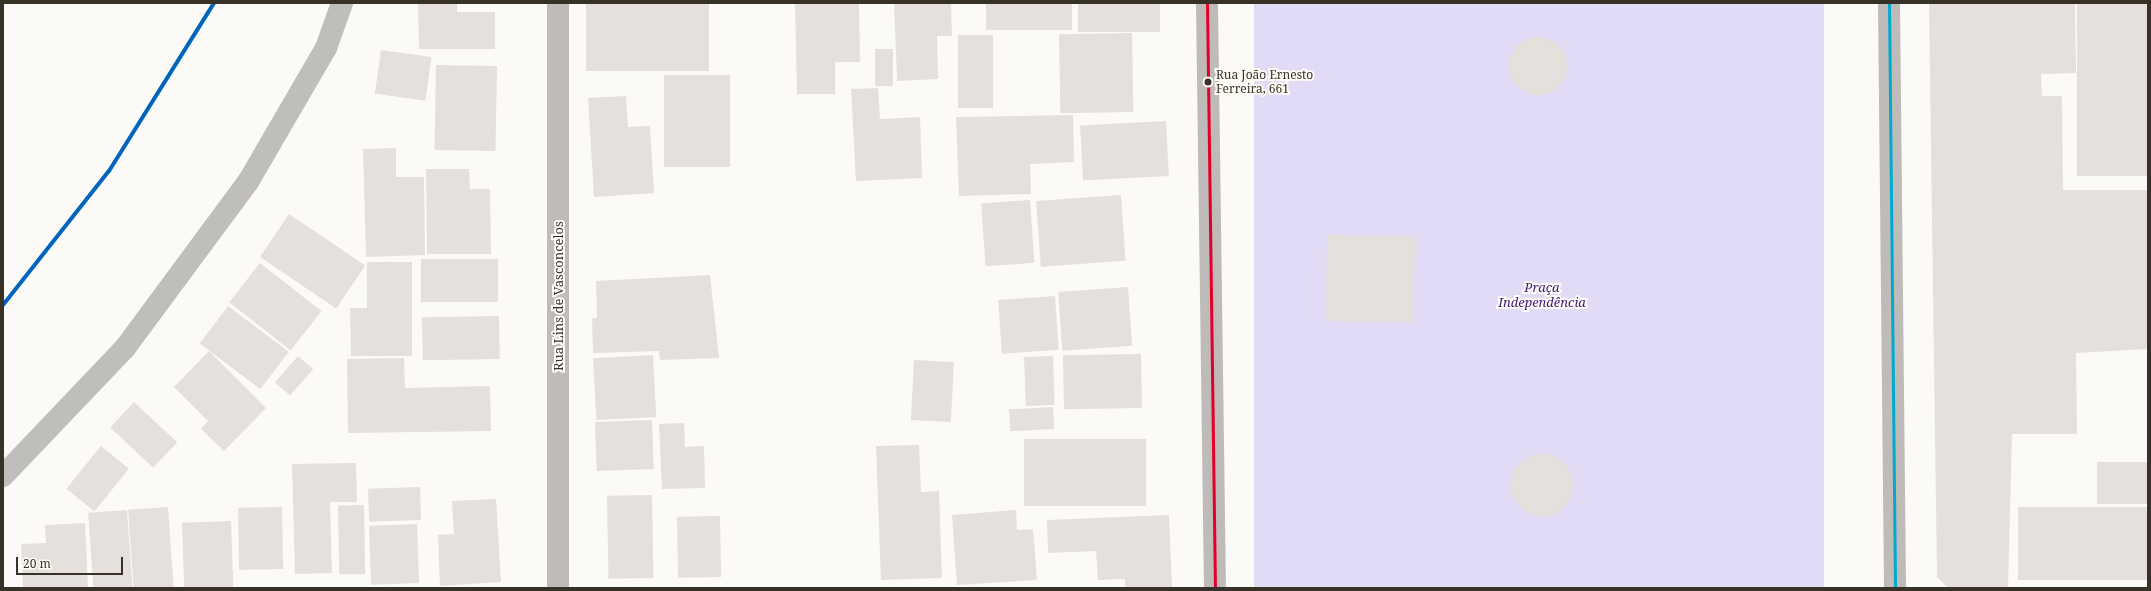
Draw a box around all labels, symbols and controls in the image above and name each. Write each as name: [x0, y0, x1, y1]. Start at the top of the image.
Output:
place label: Rua João Ernesto Ferreira, 661: [1216, 68, 1313, 96]
marker: Rua João Ernesto Ferreira, 661: [1203, 77, 1213, 87]
street label: Rua Lins de Vasconcelos: [550, 221, 566, 371]
park label: Praça Independência: [1498, 280, 1586, 311]
scale bar: [18, 549, 125, 575]
text: 20 m: [23, 555, 51, 572]

